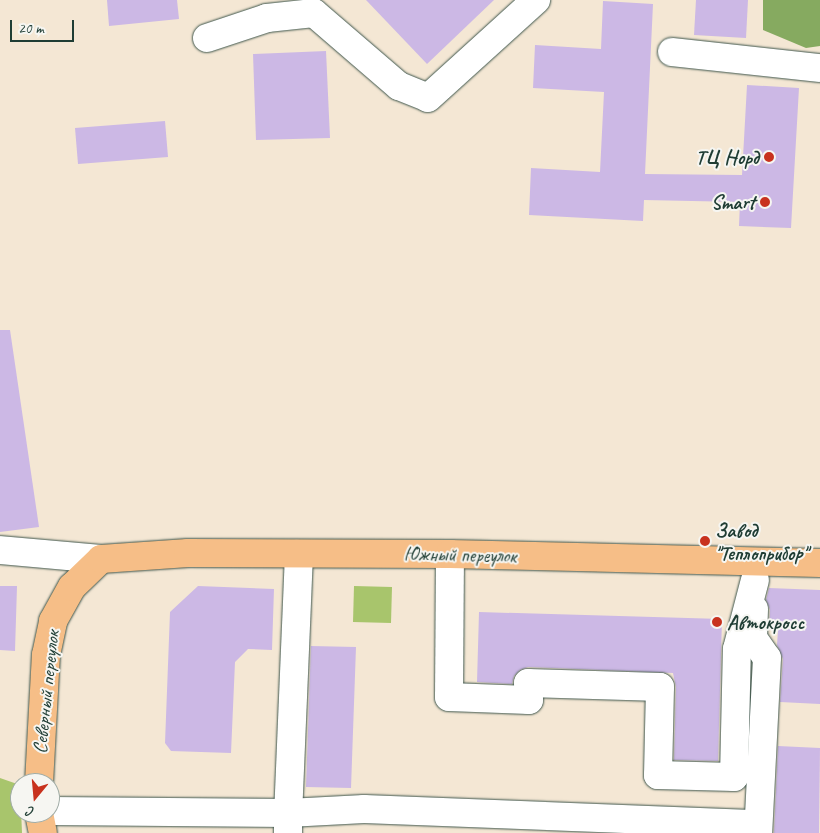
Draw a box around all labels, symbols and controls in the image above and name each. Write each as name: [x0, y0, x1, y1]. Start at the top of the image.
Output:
scale bar: [12, 10, 76, 42]
text: 20 m: [18, 19, 44, 38]
place label: ТЦ Норд: [697, 145, 759, 169]
marker: ТЦ Норд: [763, 151, 775, 163]
place label: Smart: [711, 190, 755, 214]
marker: Smart: [759, 196, 771, 208]
place label: Завод "Теплоприбор": [715, 518, 807, 565]
marker: Завод "Теплоприбор": [699, 535, 711, 547]
street label: Южный переулок: [404, 542, 516, 568]
place label: Автокросс: [727, 610, 804, 634]
marker: Автокросс: [711, 616, 723, 628]
street label: Северный переулок: [28, 629, 64, 755]
north arrow: [10, 773, 60, 823]
text: С: [25, 803, 37, 821]

